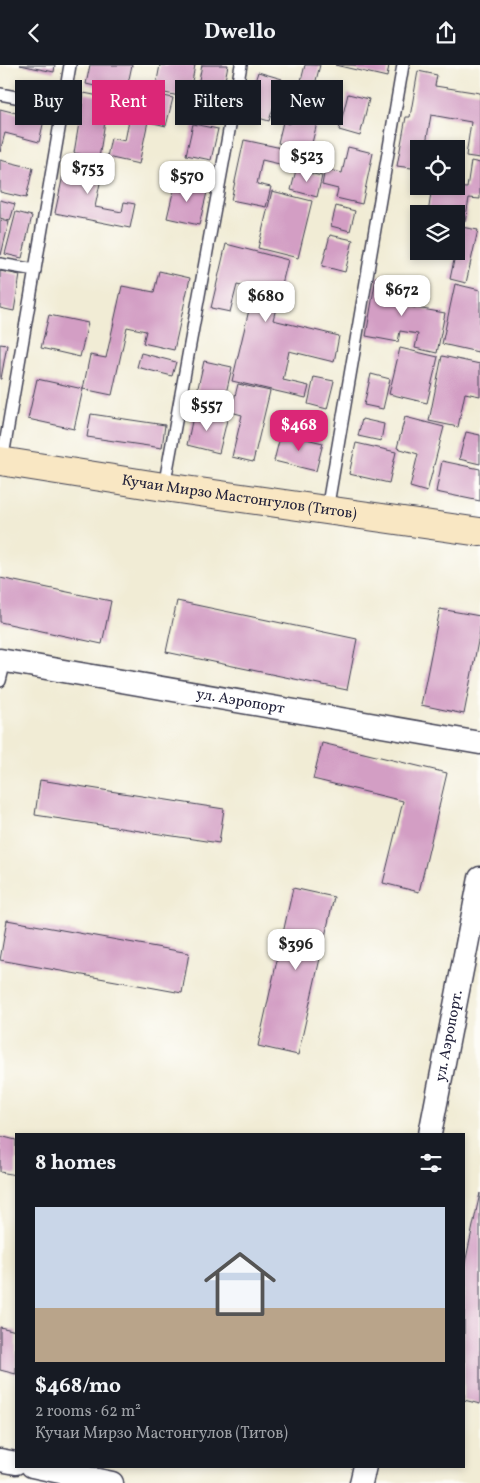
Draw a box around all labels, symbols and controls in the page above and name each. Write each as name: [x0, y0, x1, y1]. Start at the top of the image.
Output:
text: Dwello: [204, 17, 276, 48]
icon: back: [20, 19, 48, 47]
icon: share: [432, 19, 460, 47]
chip: Buy: [15, 80, 82, 125]
chip: Rent: [92, 80, 165, 125]
chip: Filters: [175, 80, 261, 125]
chip: New: [271, 80, 343, 125]
map controls: [410, 140, 465, 260]
button: locate: [410, 140, 465, 195]
pin: $523: [277, 141, 337, 183]
text: $523: [291, 146, 323, 168]
pin: $753: [58, 153, 118, 195]
text: $753: [72, 158, 104, 180]
pin: $570: [157, 161, 217, 203]
text: $570: [170, 166, 204, 188]
button: layers: [410, 205, 465, 260]
pin: $672: [372, 275, 432, 317]
text: $672: [385, 280, 419, 302]
pin: $680: [236, 281, 296, 323]
text: $680: [248, 286, 284, 308]
pin: $557: [177, 389, 237, 432]
text: $557: [191, 395, 223, 417]
pin: $468: [269, 409, 329, 452]
text: $468: [281, 415, 317, 437]
street label: Кучаи Мирзо Мастонгулов (Титов): [120, 470, 358, 525]
street label: ул. Аэропорт: [195, 684, 287, 720]
pin: $396: [266, 929, 326, 971]
text: $396: [279, 934, 313, 956]
street label: ул. Аэропорт.: [430, 988, 468, 1083]
text: 8 homes: [35, 1149, 116, 1178]
icon: filters: [417, 1149, 445, 1177]
icon: home: [195, 1239, 285, 1329]
text: $468/mo: [35, 1372, 121, 1401]
text: 2 rooms · 62 m²: [35, 1401, 141, 1423]
text: Кучаи Мирзо Мастонгулов (Титов): [35, 1423, 288, 1445]

